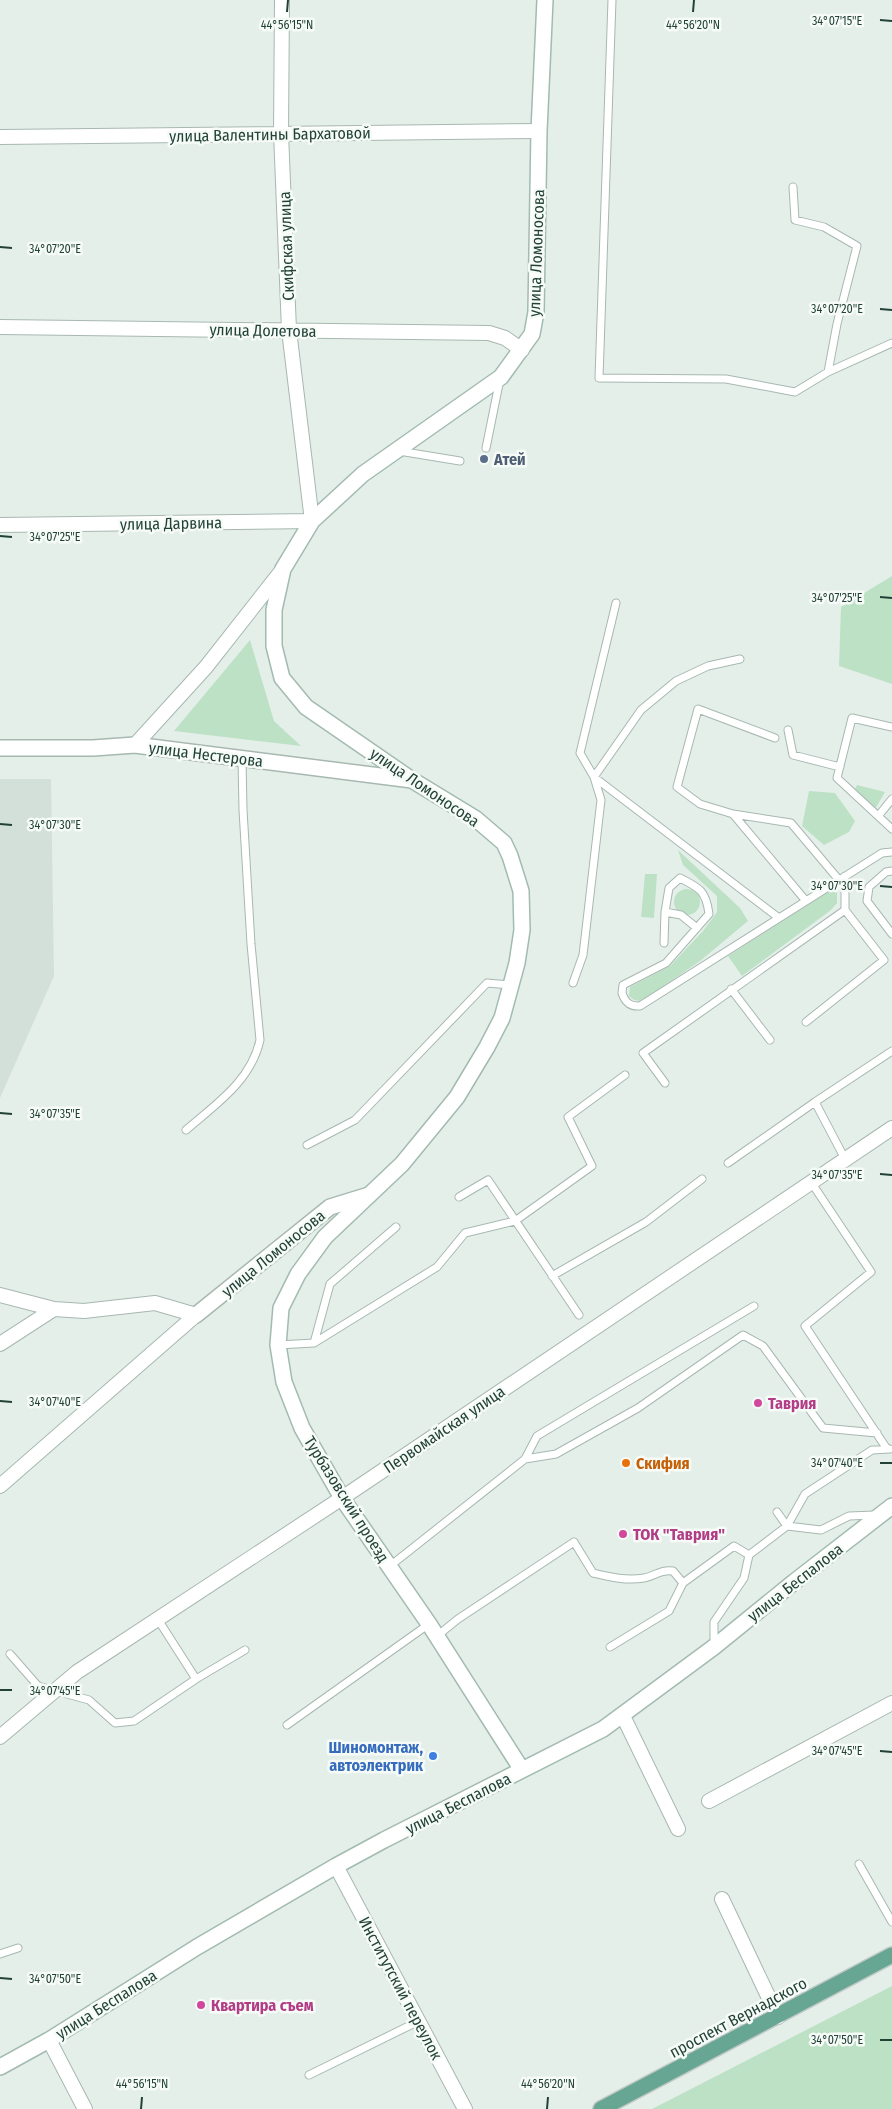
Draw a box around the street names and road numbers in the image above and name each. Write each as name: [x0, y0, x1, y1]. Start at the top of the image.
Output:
street label: улица Валентины Бархатовой: [169, 123, 371, 146]
street label: улица Ломоносова: [525, 189, 548, 317]
street label: Скифская улица: [275, 191, 298, 301]
street label: улица Долетова: [209, 320, 317, 341]
street label: улица Дарвина: [120, 513, 222, 534]
street label: улица Нестерова: [148, 738, 264, 771]
street label: улица Ломоносова: [367, 744, 483, 831]
street label: улица Ломоносова: [218, 1206, 329, 1301]
street label: Первомайская улица: [380, 1382, 509, 1477]
street label: Турбазовский проезд: [300, 1433, 393, 1566]
street label: улица Беспалова: [744, 1539, 847, 1625]
street label: улица Беспалова: [402, 1769, 514, 1838]
street label: Институтский переулок: [355, 1914, 447, 2063]
street label: улица Беспалова: [52, 1966, 160, 2043]
street label: проспект Вернадского: [666, 1973, 810, 2062]

